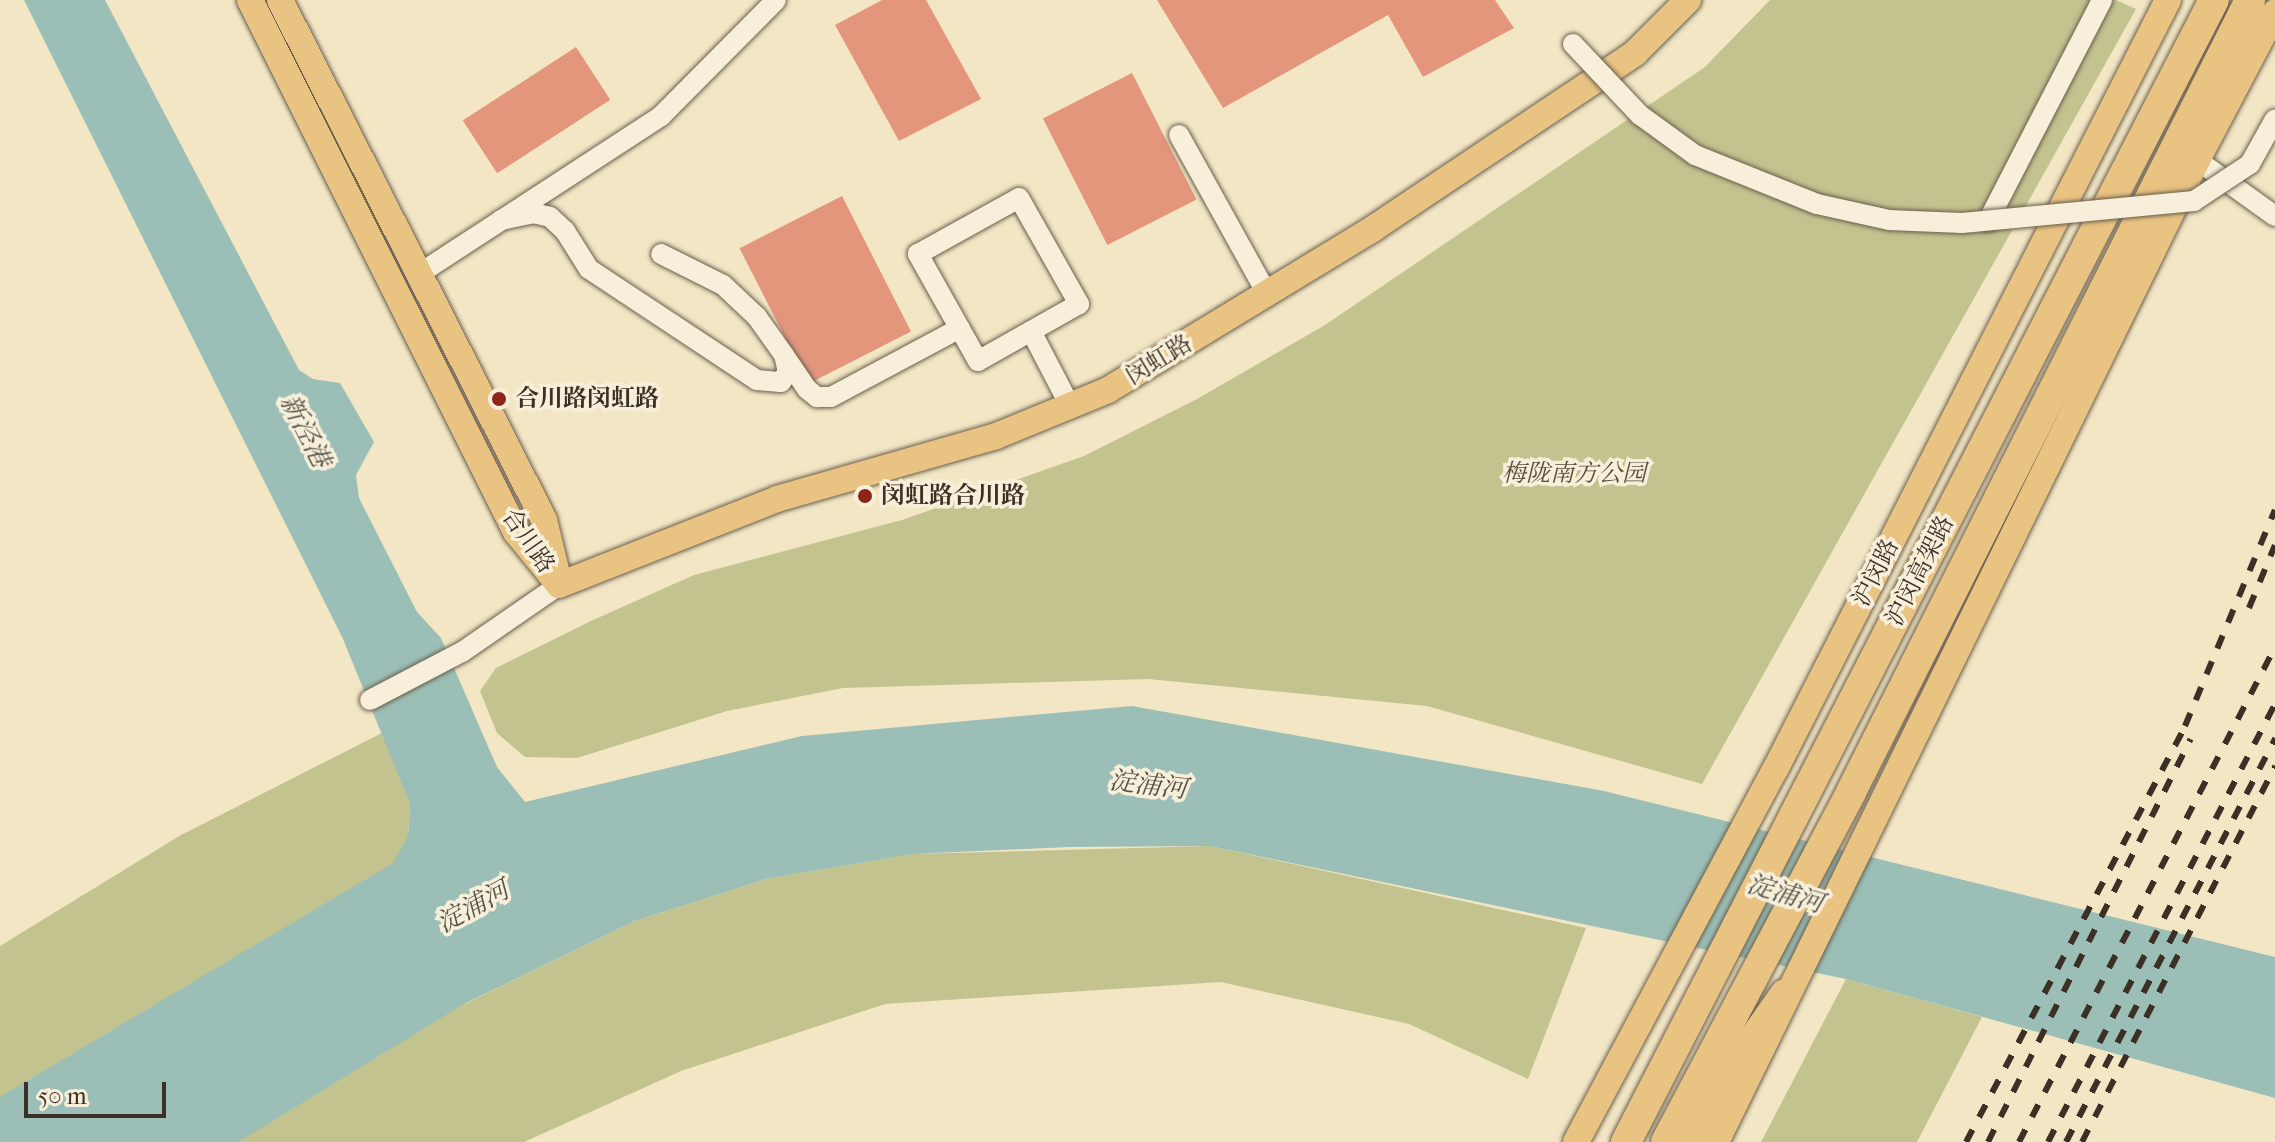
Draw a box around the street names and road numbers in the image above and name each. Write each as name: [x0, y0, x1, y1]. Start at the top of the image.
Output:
street label: 闵虹路: [1121, 329, 1197, 391]
street label: 合川路: [496, 503, 560, 579]
street label: 沪闵高架路: [1880, 511, 1960, 631]
street label: 沪闵路: [1847, 534, 1905, 612]

